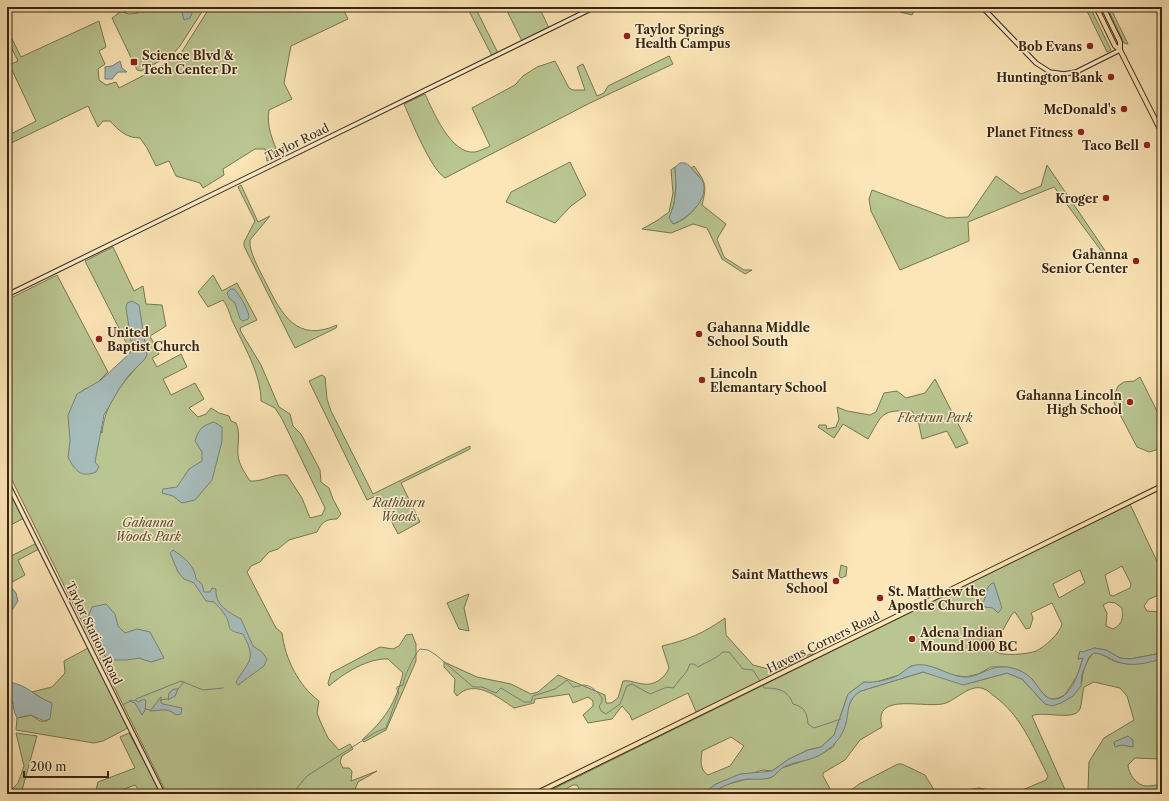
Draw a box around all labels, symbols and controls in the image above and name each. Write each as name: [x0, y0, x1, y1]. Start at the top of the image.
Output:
place label: Taylor Springs Health Campus: [635, 22, 731, 51]
marker: Taylor Springs Health Campus: [622, 31, 632, 41]
place label: Bob Evans: [1018, 39, 1082, 54]
marker: Bob Evans: [1085, 41, 1095, 51]
place label: Science Blvd & Tech Center Dr: [142, 48, 237, 77]
marker: Science Blvd & Tech Center Dr: [129, 57, 139, 67]
place label: Huntington Bank: [996, 70, 1104, 85]
marker: Huntington Bank: [1106, 72, 1116, 82]
place label: McDonald's: [1043, 102, 1116, 117]
marker: McDonald's: [1119, 104, 1129, 114]
street label: Taylor Road: [263, 120, 332, 164]
place label: Planet Fitness: [987, 125, 1073, 140]
marker: Planet Fitness: [1076, 127, 1086, 137]
place label: Taco Bell: [1082, 138, 1139, 153]
marker: Taco Bell: [1142, 140, 1152, 150]
place label: Kroger: [1055, 191, 1098, 206]
marker: Kroger: [1101, 193, 1111, 203]
place label: Gahanna Senior Center: [1041, 247, 1129, 276]
marker: Gahanna Senior Center: [1131, 256, 1141, 266]
place label: Gahanna Middle School South: [707, 320, 810, 349]
place label: United Baptist Church: [107, 325, 200, 354]
marker: Gahanna Middle School South: [694, 329, 704, 339]
marker: United Baptist Church: [94, 334, 104, 344]
place label: Lincoln Elemantary School: [710, 366, 827, 395]
marker: Lincoln Elemantary School: [697, 375, 707, 385]
place label: Gahanna Lincoln High School: [1016, 388, 1123, 417]
marker: Gahanna Lincoln High School: [1125, 397, 1135, 407]
park label: Fleetrun Park: [897, 410, 973, 425]
park label: Rathburn Woods: [372, 495, 425, 524]
park label: Gahanna Woods Park: [115, 515, 182, 544]
place label: Saint Matthews School: [732, 567, 828, 596]
marker: Saint Matthews School: [831, 576, 841, 586]
street label: Taylor Station Road: [63, 579, 126, 688]
place label: St. Matthew the Apostle Church: [887, 584, 986, 613]
marker: St. Matthew the Apostle Church: [875, 593, 885, 603]
street label: Havens Corners Road: [764, 608, 883, 676]
place label: Adena Indian Mound 1000 BC: [919, 625, 1017, 654]
marker: Adena Indian Mound 1000 BC: [907, 634, 917, 644]
scale bar: [24, 753, 108, 779]
text: 200 m: [30, 759, 67, 774]

